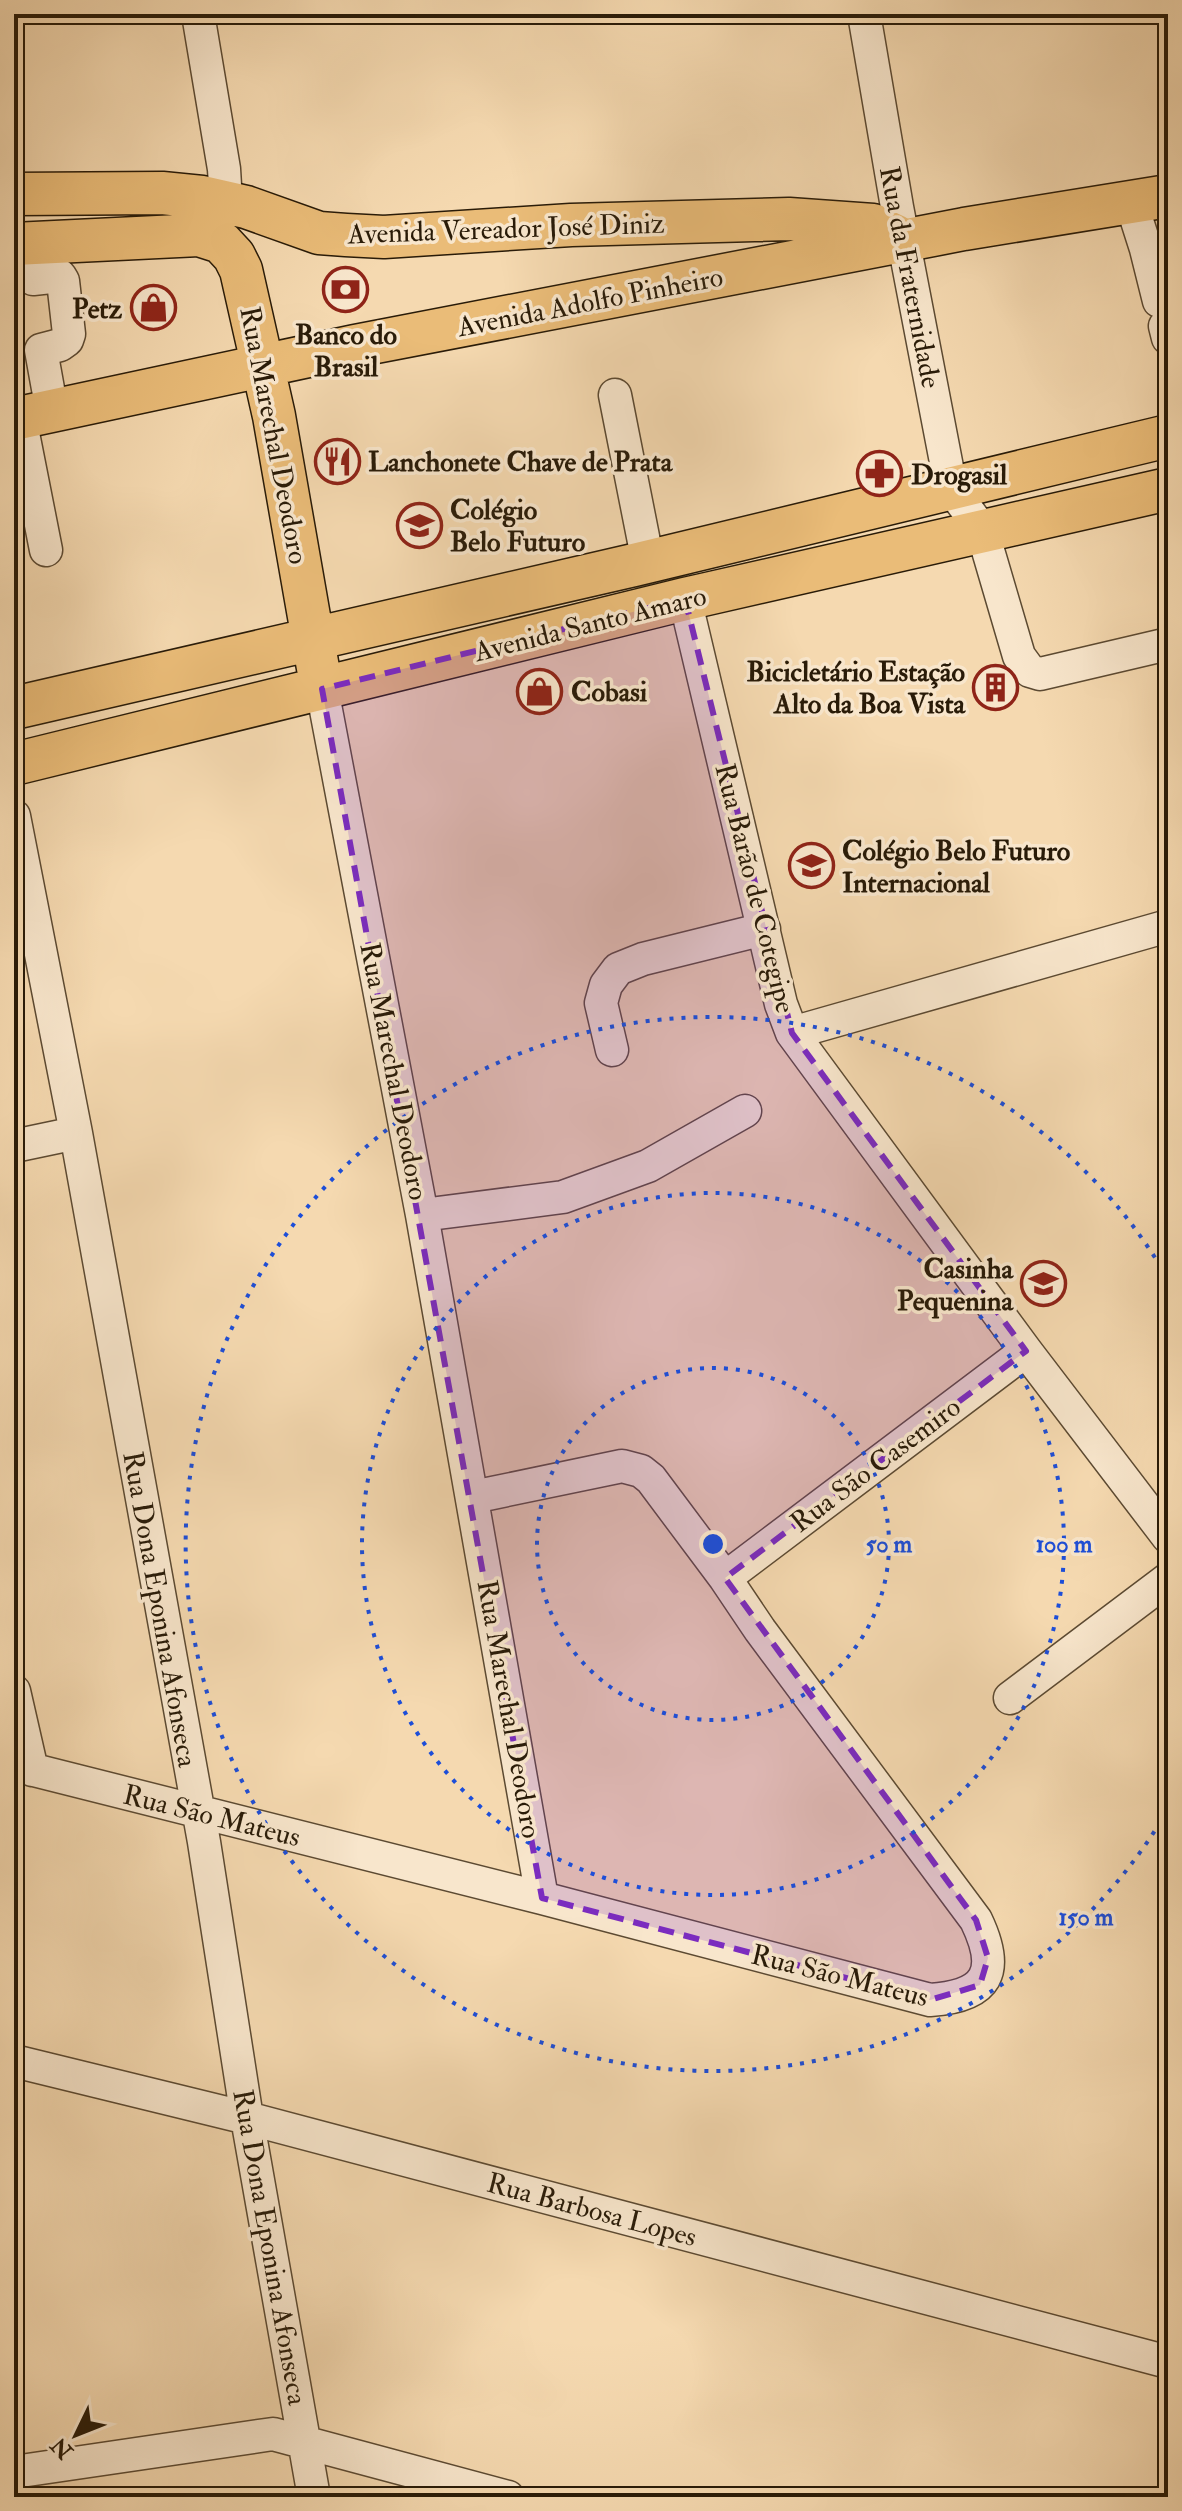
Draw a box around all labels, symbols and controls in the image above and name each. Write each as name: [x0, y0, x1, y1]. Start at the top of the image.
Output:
street label: Rua da Fraternidade: [871, 163, 948, 392]
street label: Avenida Vereador José Diniz: [346, 206, 666, 253]
street label: Avenida Adolfo Pinheiro: [454, 260, 726, 346]
bank icon: Banco do Brasil: [322, 266, 370, 314]
shop icon: Petz: [129, 284, 177, 332]
place label: Petz: [72, 292, 122, 327]
street label: Rua Marechal Deodoro: [231, 303, 316, 567]
place label: Banco do Brasil: [295, 318, 398, 385]
restaurant icon: Lanchonete Chave de Prata: [313, 437, 361, 485]
place label: Lanchonete Chave de Prata: [368, 445, 674, 480]
pharmacy icon: Drogasil: [856, 450, 904, 498]
place label: Drogasil: [911, 458, 1008, 493]
place label: Colégio Belo Futuro: [450, 493, 586, 560]
school or university icon: Colégio Belo Futuro: [395, 501, 443, 549]
street label: Avenida Santo Amaro: [470, 579, 710, 670]
place label: Bicicletário Estação Alto da Boa Vista: [746, 655, 966, 722]
building icon: Bicicletário Estação Alto da Boa Vista: [972, 663, 1020, 711]
shop icon: Cobasi: [516, 667, 564, 715]
place label: Cobasi: [571, 675, 648, 710]
street label: Rua Barão de Cotegipe: [707, 760, 803, 1017]
place label: Colégio Belo Futuro Internacional: [842, 834, 1071, 901]
school or university icon: Colégio Belo Futuro Internacional: [787, 842, 835, 890]
street label: Rua Marechal Deodoro: [351, 939, 436, 1203]
place label: Casinha Pequenina: [897, 1252, 1014, 1319]
school or university icon: Casinha Pequenina: [1020, 1260, 1068, 1308]
street label: Rua São Casemiro: [784, 1390, 968, 1541]
street label: Rua Dona Eponina Afonseca: [115, 1449, 205, 1770]
text: 50 m: [866, 1529, 913, 1560]
text: 100 m: [1036, 1529, 1093, 1560]
centre of rings: [699, 1530, 727, 1558]
street label: Rua Marechal Deodoro: [469, 1577, 548, 1841]
street label: Rua São Mateus: [119, 1778, 304, 1855]
text: 150 m: [1059, 1902, 1114, 1933]
street label: Rua São Mateus: [747, 1938, 932, 2015]
street label: Rua Dona Eponina Afonseca: [225, 2087, 315, 2408]
street label: Rua Barbosa Lopes: [483, 2166, 700, 2255]
north arrow: [36, 2395, 116, 2475]
text: N: [45, 2431, 80, 2465]

